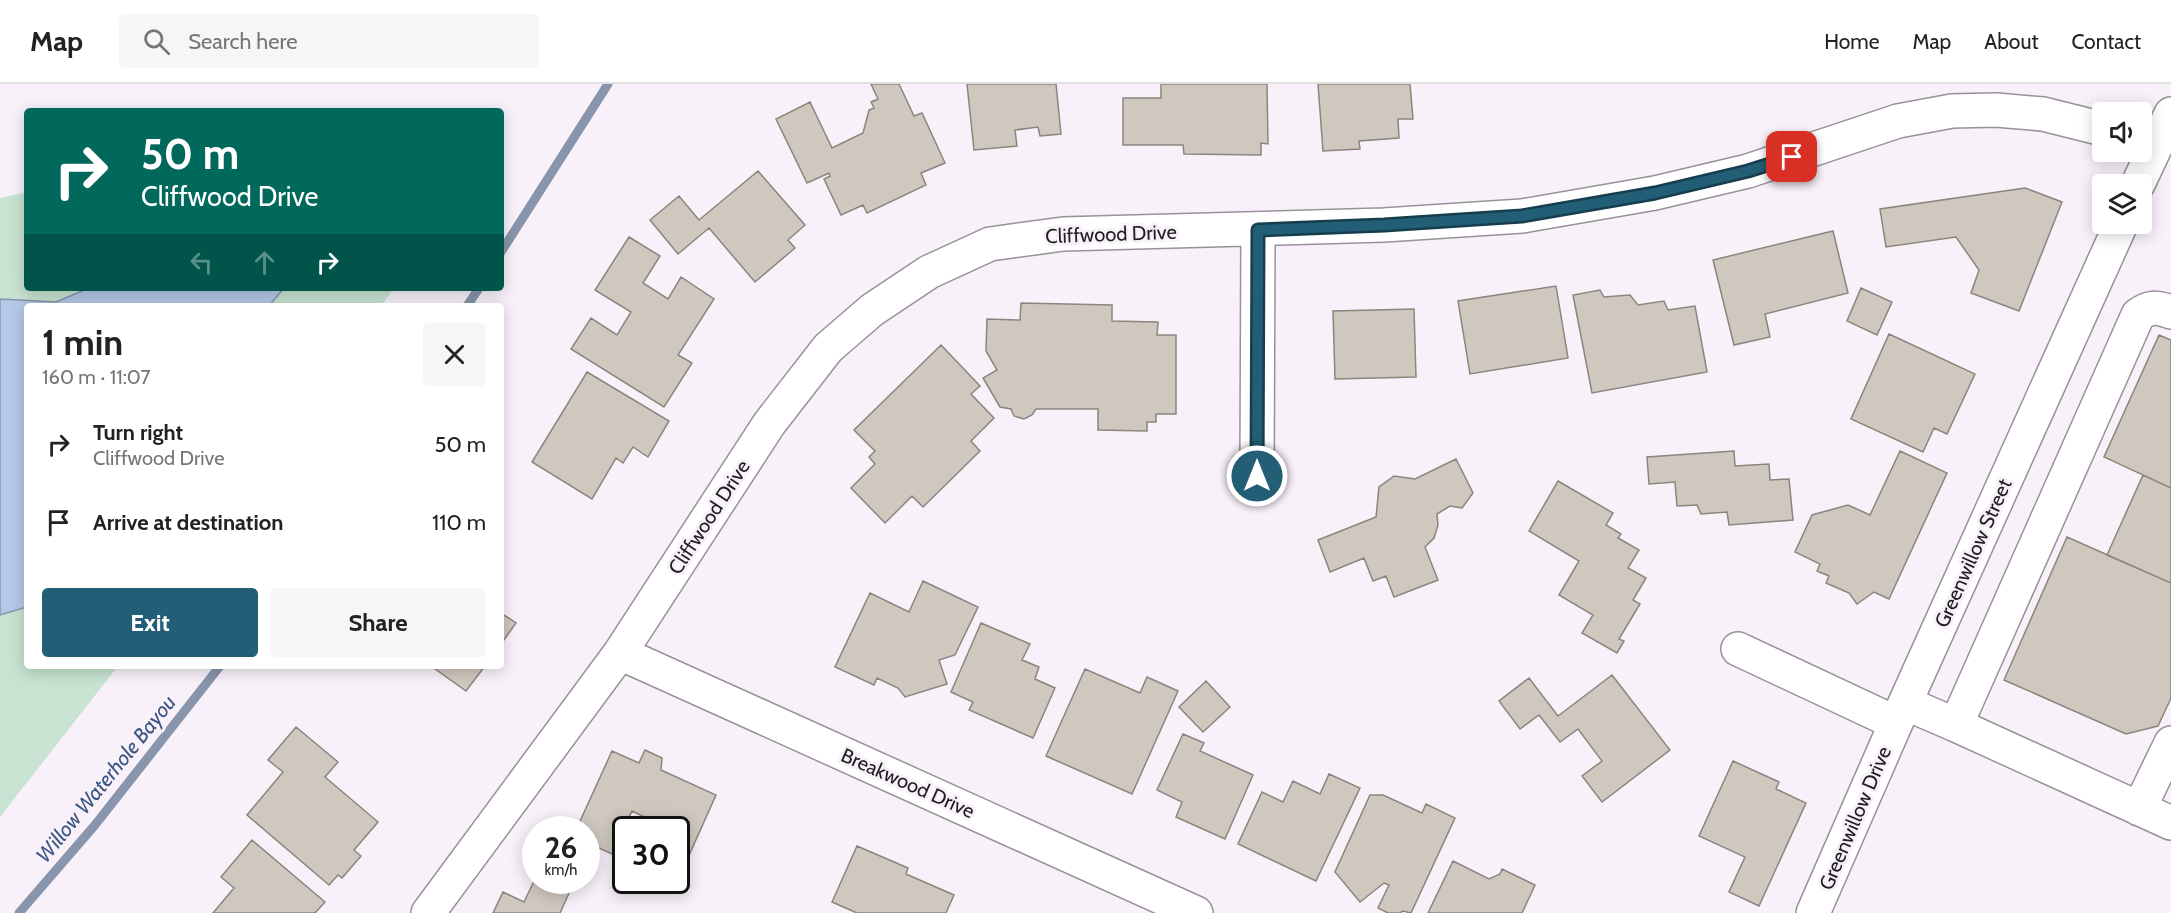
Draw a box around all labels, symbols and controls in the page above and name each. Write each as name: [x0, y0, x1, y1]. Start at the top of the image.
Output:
search box: [119, 14, 539, 68]
text: Map: [30, 24, 83, 58]
icon: search: [140, 25, 173, 58]
text: Search here: [188, 28, 297, 55]
text: Home: [1824, 29, 1880, 54]
text: Map: [1913, 29, 1951, 54]
text: About: [1984, 29, 2038, 54]
text: Contact: [2071, 29, 2141, 54]
map controls: [2092, 102, 2152, 234]
button: sound: [2092, 102, 2152, 162]
text: 50 m: [141, 128, 239, 180]
pin: [1766, 131, 1817, 182]
icon: right: [42, 132, 120, 210]
icon: arrive: [1775, 140, 1808, 173]
button: layers: [2092, 174, 2152, 234]
text: Cliffwood Drive: [141, 180, 318, 213]
street label: Cliffwood Drive: [1045, 220, 1177, 248]
icon: left: [185, 246, 218, 279]
icon: ahead: [248, 246, 281, 279]
icon: right: [311, 246, 344, 279]
text: 1 min: [42, 320, 123, 364]
button: close: [423, 323, 486, 386]
text: 160 m · 11:07: [42, 365, 151, 389]
text: Turn right: [93, 419, 183, 446]
icon: right: [42, 428, 75, 461]
text: 50 m: [434, 431, 486, 458]
position arrow: [1225, 444, 1289, 508]
text: Cliffwood Drive: [93, 446, 224, 470]
street label: Cliffwood Drive: [663, 455, 755, 579]
street label: Greenwillow Street: [1929, 475, 2017, 631]
icon: arrive: [42, 506, 75, 539]
text: Arrive at destination: [93, 509, 283, 536]
text: 110 m: [432, 509, 486, 536]
button: Exit: [42, 588, 258, 657]
button: Share: [270, 588, 486, 657]
water label: Willow Waterhole Bayou: [31, 690, 181, 867]
street label: Breakwood Drive: [838, 743, 978, 823]
street label: Greenwillow Drive: [1814, 743, 1896, 893]
speed limit sign: 30: [612, 816, 690, 894]
text: 26: [545, 829, 577, 866]
text: km/h: [545, 861, 577, 879]

